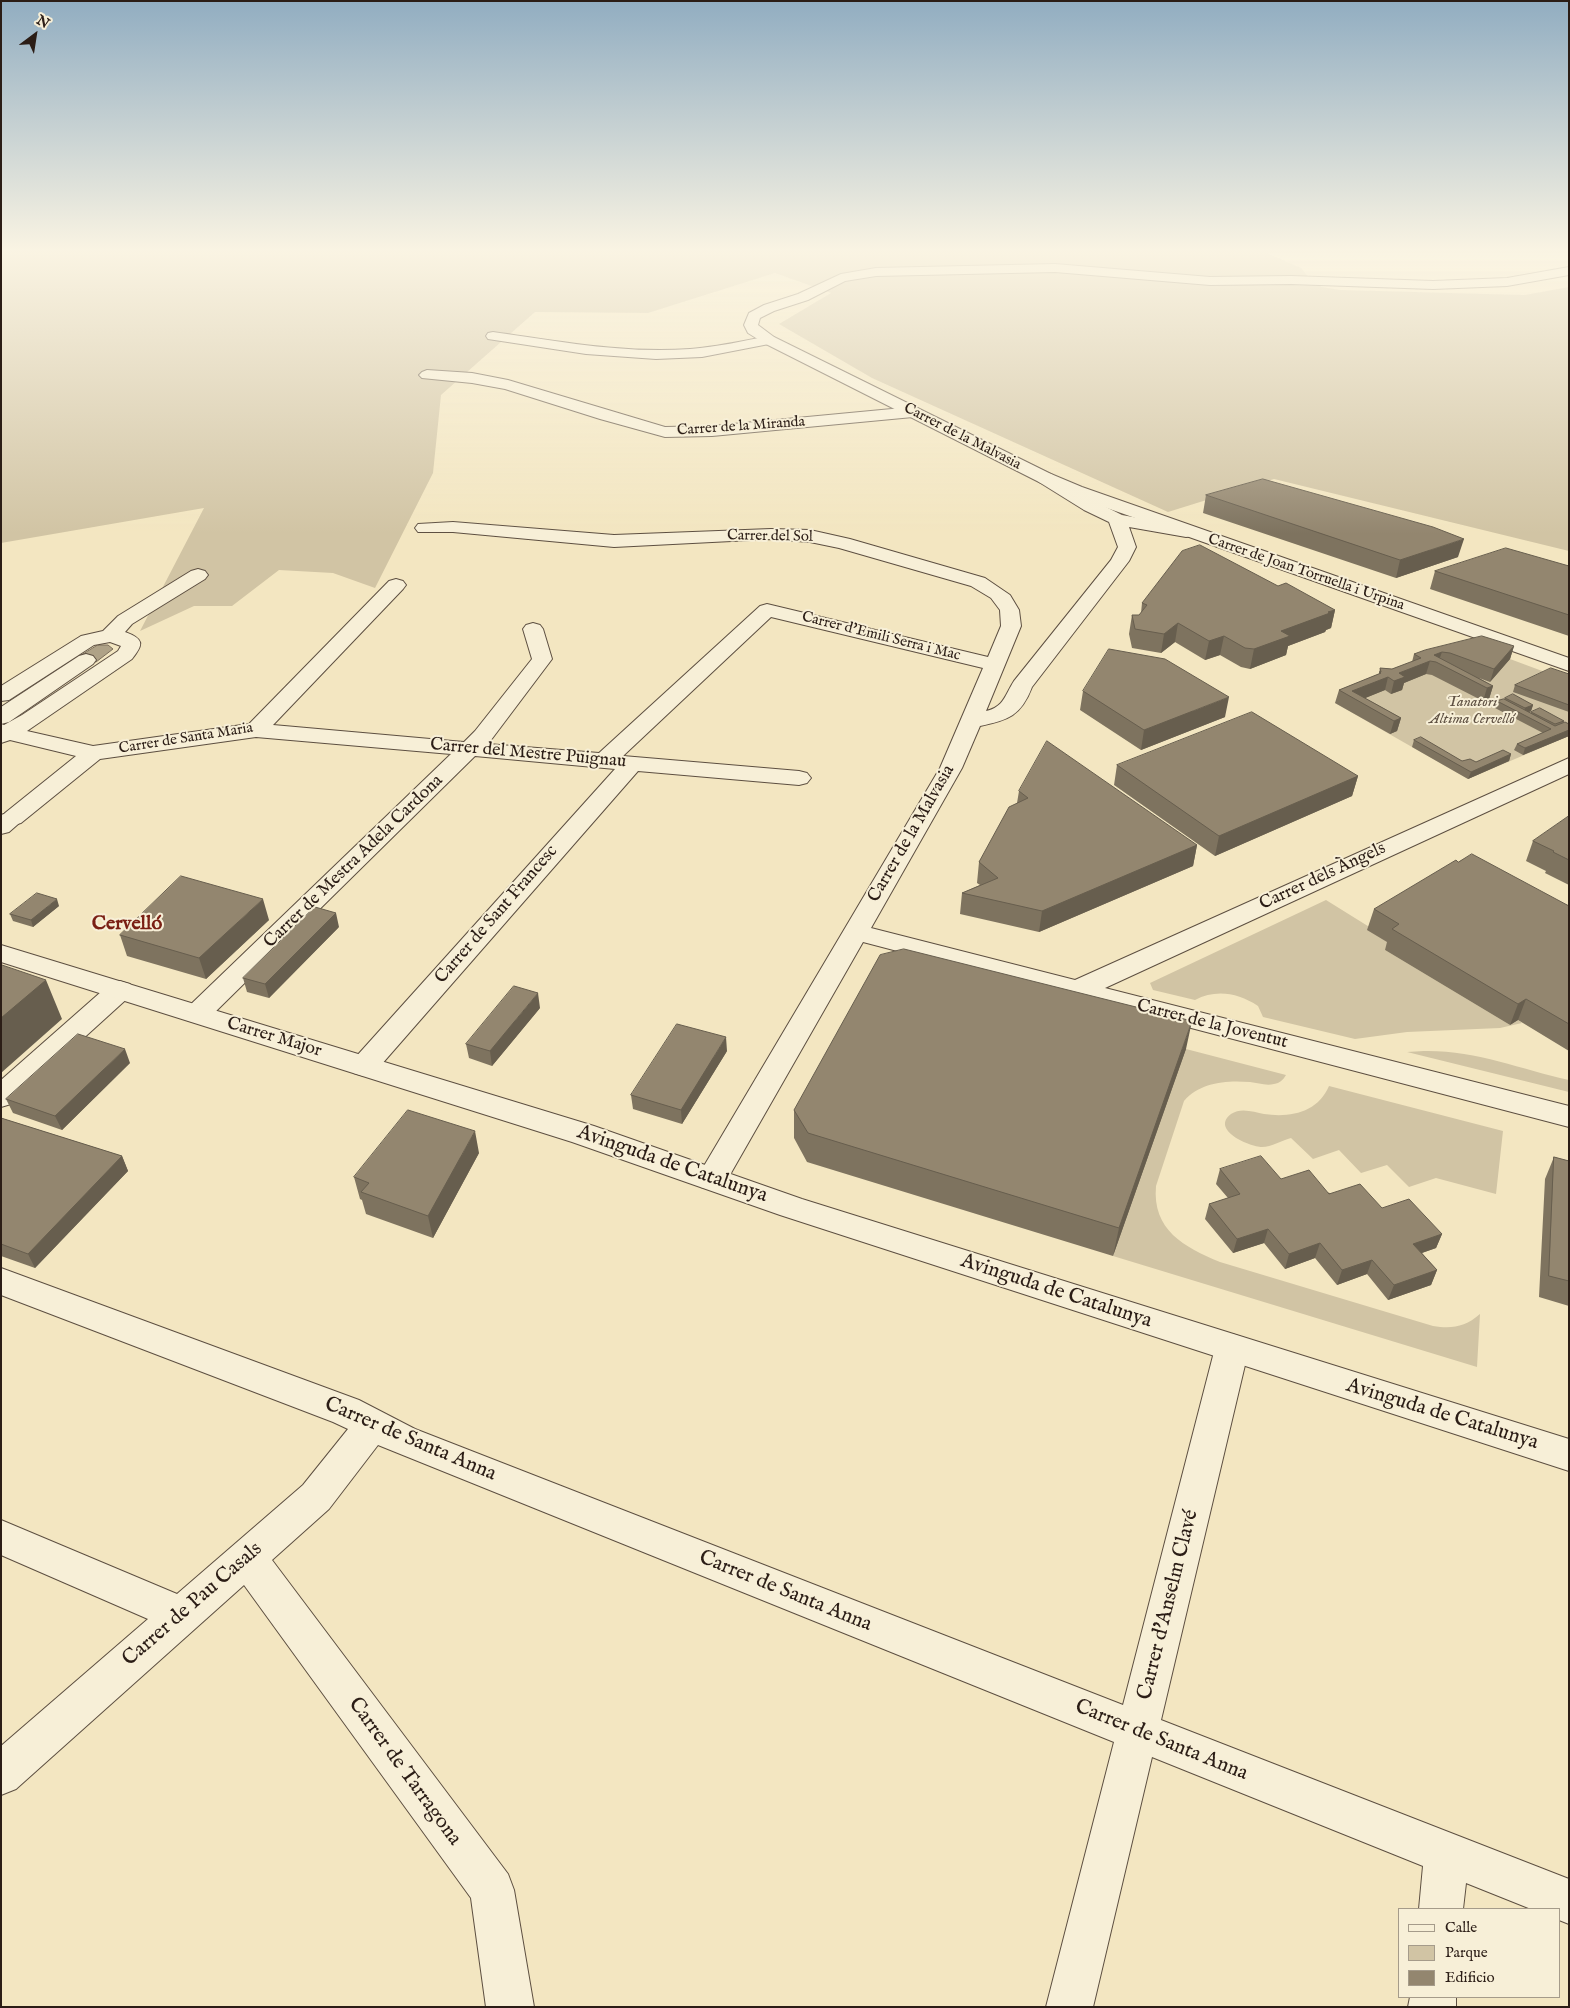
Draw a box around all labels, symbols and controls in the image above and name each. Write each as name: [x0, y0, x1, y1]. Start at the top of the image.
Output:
north arrow: [10, 10, 60, 60]
text: N: [33, 11, 53, 33]
street label: Carrer de la Malvasia: [900, 400, 1024, 474]
street label: Carrer de la Miranda: [676, 414, 806, 440]
street label: Carrer del Sol: [727, 527, 813, 547]
street label: Carrer de Joan Torruella i Urpina: [1205, 531, 1407, 615]
street label: Carrer d'Emili Serra i Mac: [800, 609, 962, 665]
park label: Tanatori Altima Cervelló: [1429, 694, 1515, 729]
street label: Carrer de Santa Maria: [118, 719, 254, 759]
street label: Carrer del Mestre Puignau: [429, 735, 627, 773]
street label: Carrer de la Malvasia: [864, 761, 960, 907]
street label: Carrer de Mestra Adela Cardona: [260, 771, 448, 953]
street label: Carrer dels Àngels: [1256, 838, 1390, 916]
street label: Carrer de Sant Francesc: [431, 841, 563, 989]
district label: Cervelló: [92, 913, 162, 937]
street label: Carrer de la Joventut: [1134, 996, 1290, 1054]
street label: Carrer Major: [224, 1013, 324, 1063]
street label: Avinguda de Catalunya: [574, 1121, 770, 1209]
street label: Avinguda de Catalunya: [957, 1249, 1155, 1335]
street label: Avinguda de Catalunya: [1343, 1374, 1541, 1456]
street label: Carrer de Santa Anna: [320, 1392, 500, 1488]
street label: Carrer d'Anselm Clavé: [1133, 1507, 1205, 1703]
street label: Carrer de Pau Casals: [118, 1537, 268, 1673]
street label: Carrer de Santa Anna: [695, 1546, 875, 1638]
street label: Carrer de Tarragona: [342, 1693, 466, 1851]
street label: Carrer de Santa Anna: [1071, 1695, 1251, 1787]
legend: [1398, 1908, 1560, 1998]
text: Calle: [1445, 1918, 1477, 1937]
text: Parque: [1445, 1943, 1488, 1962]
text: Edificio: [1445, 1968, 1495, 1987]

